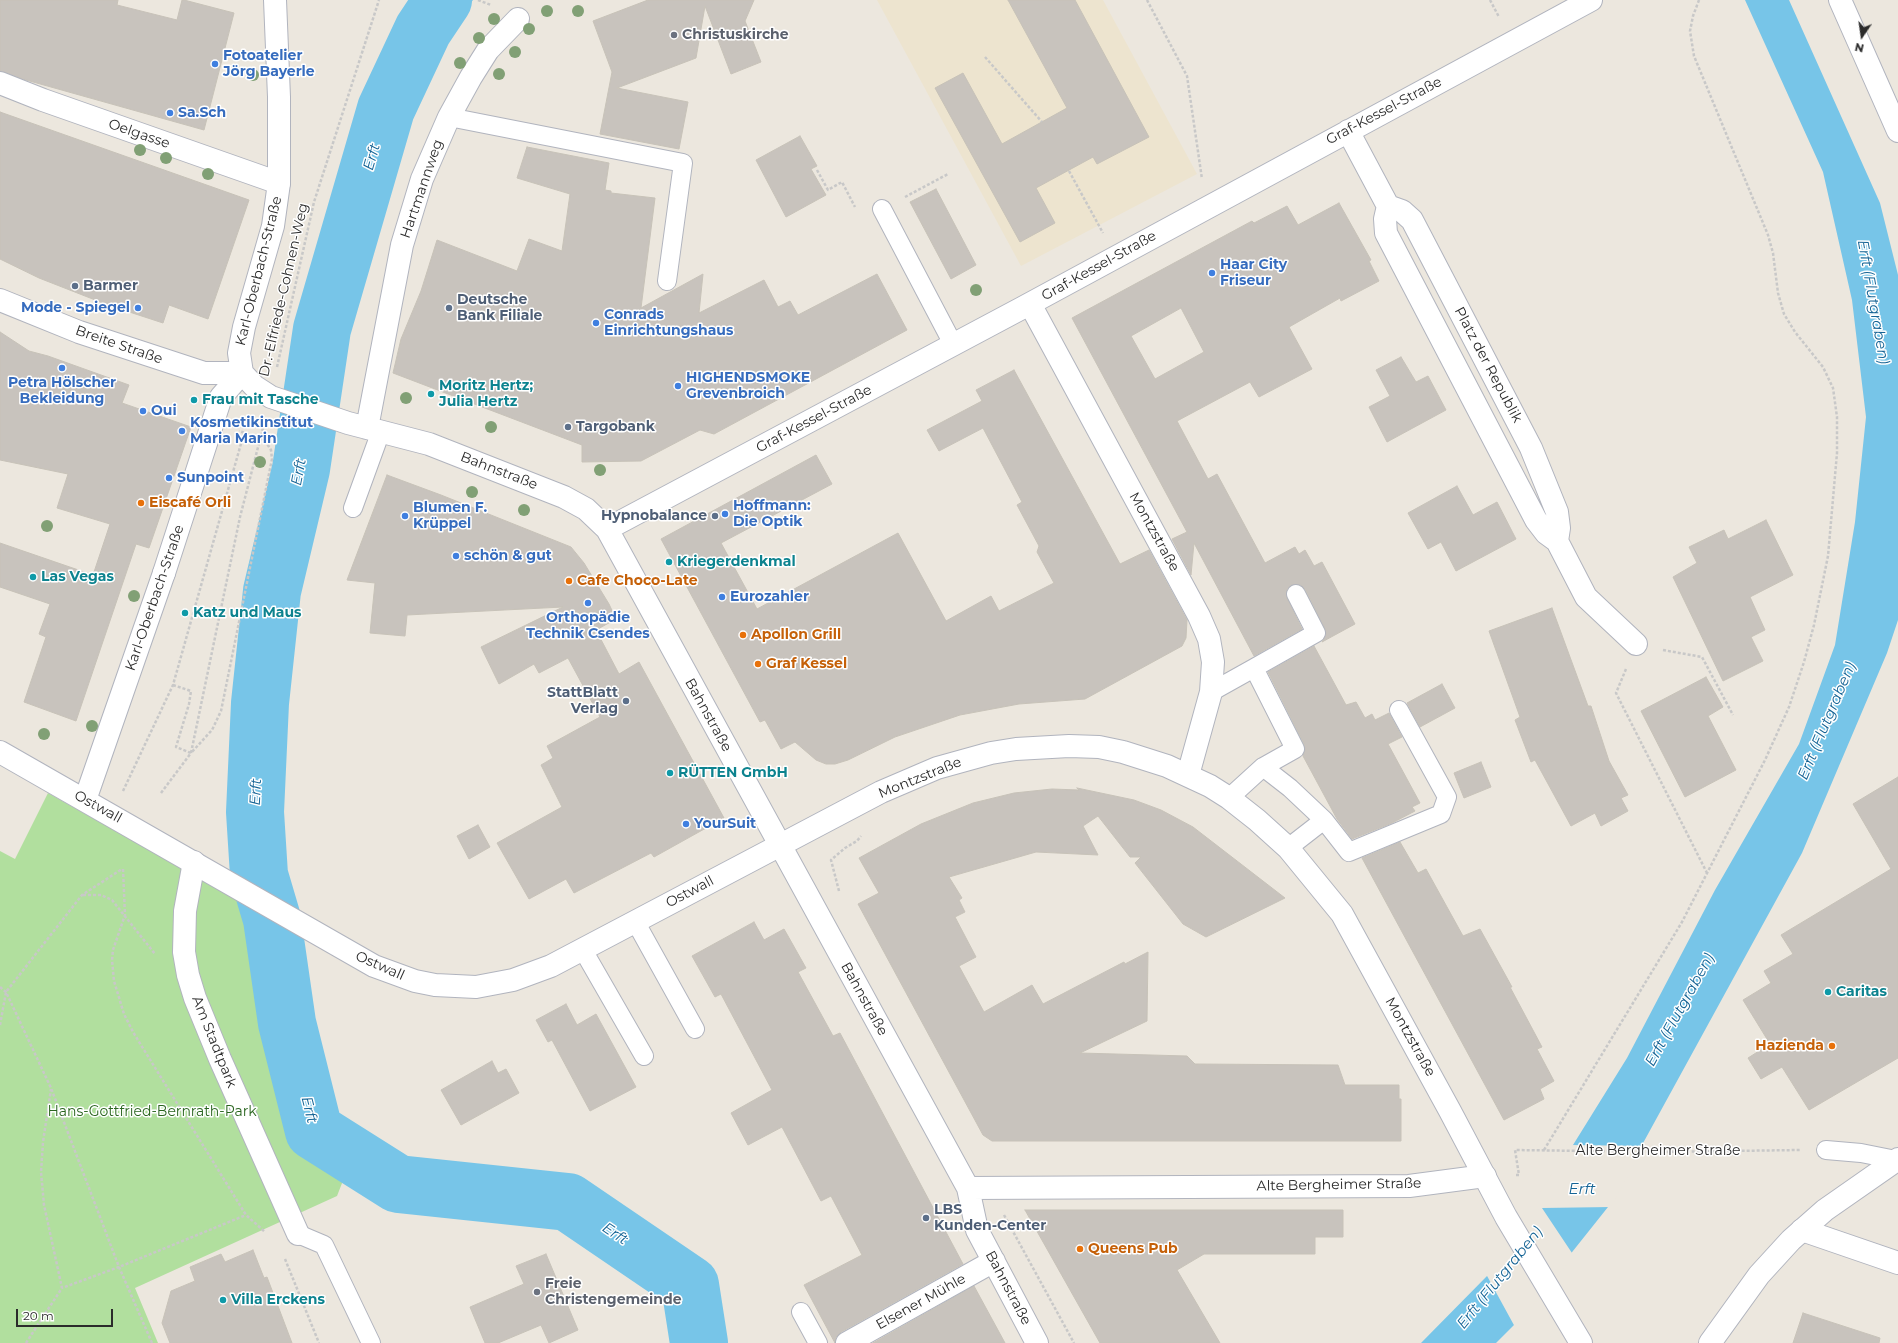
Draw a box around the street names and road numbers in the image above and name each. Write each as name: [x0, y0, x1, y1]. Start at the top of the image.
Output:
street label: Graf-Kessel-Straße: [1323, 73, 1445, 149]
street label: Oelgasse: [106, 116, 172, 152]
street label: Hartmannweg: [397, 137, 447, 241]
street label: Karl-Oberbach-Straße: [232, 195, 286, 347]
street label: Dr.-Elfriede-Cohnen-Weg: [256, 202, 312, 378]
street label: Graf-Kessel-Straße: [1039, 227, 1159, 305]
street label: Platz der Republik: [1450, 304, 1526, 426]
street label: Breite Straße: [73, 322, 165, 368]
street label: Graf-Kessel-Straße: [753, 381, 875, 457]
street label: Bahnstraße: [458, 449, 540, 493]
street label: Montzstraße: [1125, 489, 1183, 575]
street label: Karl-Oberbach-Straße: [122, 523, 188, 673]
street label: Bahnstraße: [681, 675, 735, 755]
street label: Montzstraße: [876, 754, 964, 802]
street label: Ostwall: [71, 787, 125, 827]
street label: Ostwall: [663, 872, 717, 912]
street label: Ostwall: [353, 948, 407, 984]
street label: Bahnstraße: [837, 959, 891, 1039]
street label: Am Stadtpark: [188, 994, 240, 1090]
street label: Montzstraße: [1381, 994, 1439, 1080]
street label: Alte Bergheimer Straße: [1576, 1143, 1740, 1159]
street label: Alte Bergheimer Straße: [1256, 1175, 1422, 1195]
street label: Bahnstraße: [981, 1248, 1035, 1328]
street label: Elsener Mühle: [873, 1270, 969, 1334]

